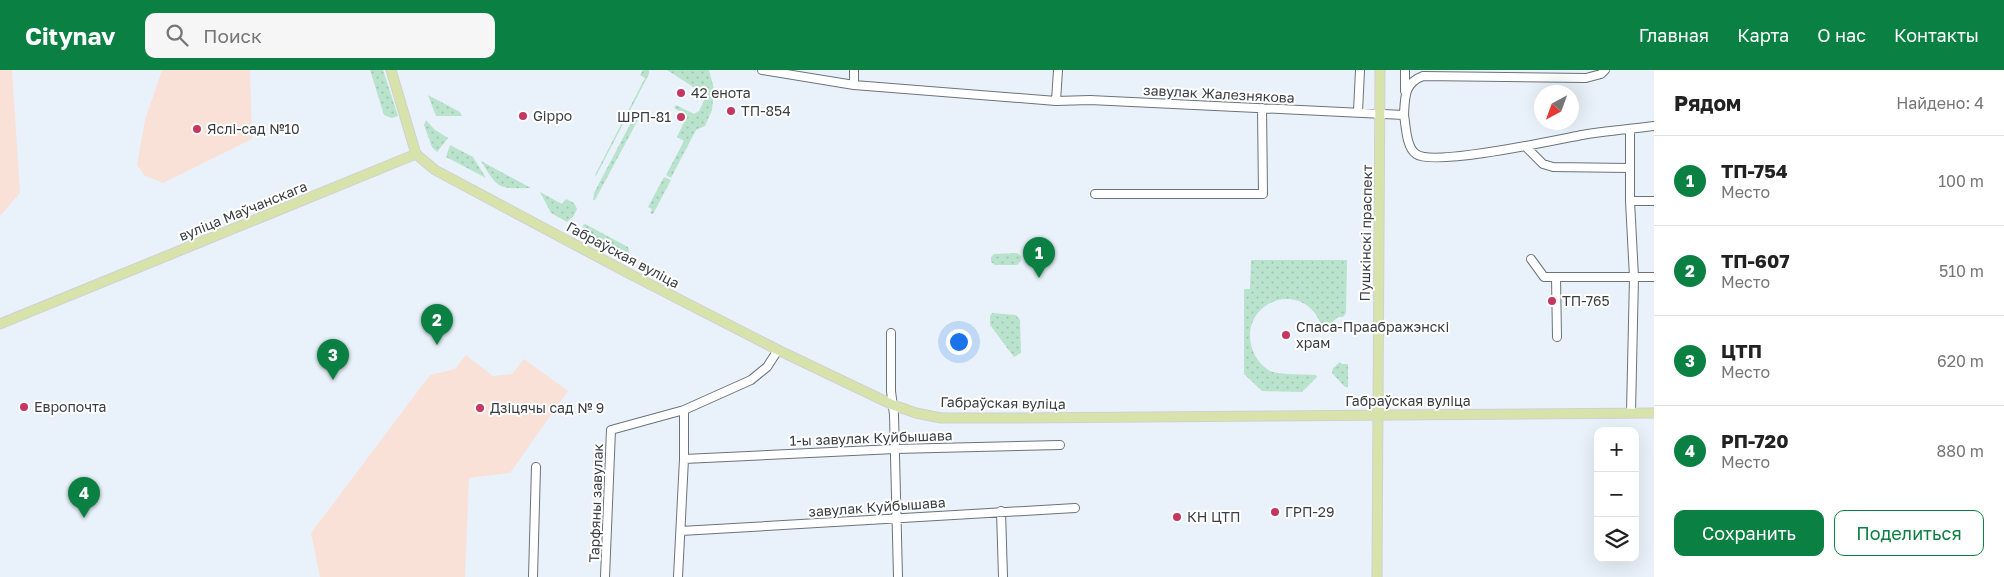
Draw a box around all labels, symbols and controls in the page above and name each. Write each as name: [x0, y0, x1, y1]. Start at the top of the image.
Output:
search box: [145, 13, 495, 58]
text: Citynav: [25, 21, 115, 50]
icon: search: [163, 21, 191, 49]
text: Поиск: [203, 24, 262, 47]
text: Главная: [1639, 24, 1709, 46]
text: Карта: [1737, 24, 1789, 46]
text: О нас: [1817, 24, 1866, 46]
text: Контакты: [1894, 24, 1979, 46]
street label: завулак Жалезнякова: [1143, 81, 1295, 106]
place label: 42 енота: [691, 84, 751, 101]
north arrow: [1534, 85, 1579, 130]
marker: 42 енота: [675, 87, 687, 99]
text: Рядом: [1674, 90, 1741, 116]
text: Найдено: 4: [1896, 93, 1984, 113]
place label: ТП-854: [741, 102, 791, 119]
marker: ТП-854: [725, 105, 737, 117]
place label: Gippo: [533, 107, 572, 124]
place label: ШРП-81: [617, 108, 671, 125]
marker: Gippo: [517, 110, 529, 122]
marker: ШРП-81: [675, 111, 687, 123]
place label: Яслі-сад №10: [207, 120, 300, 137]
marker: Яслі-сад №10: [191, 123, 203, 135]
text: ТП-754: [1721, 159, 1788, 182]
street label: Пушкінскі праспект: [1356, 164, 1375, 302]
text: 1: [1686, 171, 1694, 191]
text: 100 m: [1938, 171, 1984, 191]
street label: вуліца Маўчанскага: [176, 177, 309, 244]
text: Место: [1721, 182, 1770, 202]
street label: Габраўская вуліца: [564, 218, 683, 291]
pin: 1: [1023, 237, 1055, 278]
text: ТП-607: [1721, 249, 1790, 272]
text: 2: [1685, 261, 1695, 281]
text: 510 m: [1939, 261, 1984, 281]
text: Место: [1721, 272, 1770, 292]
place label: ТП-765: [1562, 292, 1610, 309]
marker: ТП-765: [1546, 295, 1558, 307]
pin: 2: [421, 304, 453, 345]
place label: Спаса-Праабражэнскі храм: [1296, 318, 1449, 351]
your location: [946, 329, 972, 355]
marker: Спаса-Праабражэнскі храм: [1280, 329, 1292, 341]
pin: 3: [317, 339, 349, 380]
text: ЦТП: [1721, 339, 1762, 362]
text: 3: [1685, 351, 1695, 371]
text: 620 m: [1937, 351, 1984, 371]
text: Место: [1721, 362, 1770, 382]
street label: Габраўская вуліца: [1345, 392, 1471, 409]
street label: Габраўская вуліца: [940, 393, 1066, 412]
place label: Европочта: [34, 398, 107, 415]
place label: Дзіцячы сад № 9: [490, 399, 604, 416]
marker: Европочта: [18, 401, 30, 413]
marker: Дзіцячы сад № 9: [474, 402, 486, 414]
street label: 1-ы завулак Куйбышава: [789, 426, 953, 449]
map controls: [1594, 427, 1639, 562]
button: +: [1594, 427, 1639, 472]
text: РП-720: [1721, 429, 1789, 452]
text: 4: [1685, 441, 1695, 461]
text: 880 m: [1936, 441, 1984, 461]
street label: Тарфяны завулак: [585, 443, 606, 563]
text: Место: [1721, 452, 1770, 472]
button: −: [1594, 472, 1639, 517]
pin: 4: [68, 477, 100, 518]
street label: завулак Куйбышава: [808, 493, 946, 520]
place label: ГРП-29: [1285, 503, 1334, 520]
marker: ГРП-29: [1269, 506, 1281, 518]
place label: КН ЦТП: [1187, 508, 1241, 525]
button: Сохранить: [1674, 510, 1824, 556]
button: Поделиться: [1834, 510, 1984, 556]
marker: КН ЦТП: [1171, 511, 1183, 523]
button: layers: [1594, 517, 1639, 562]

